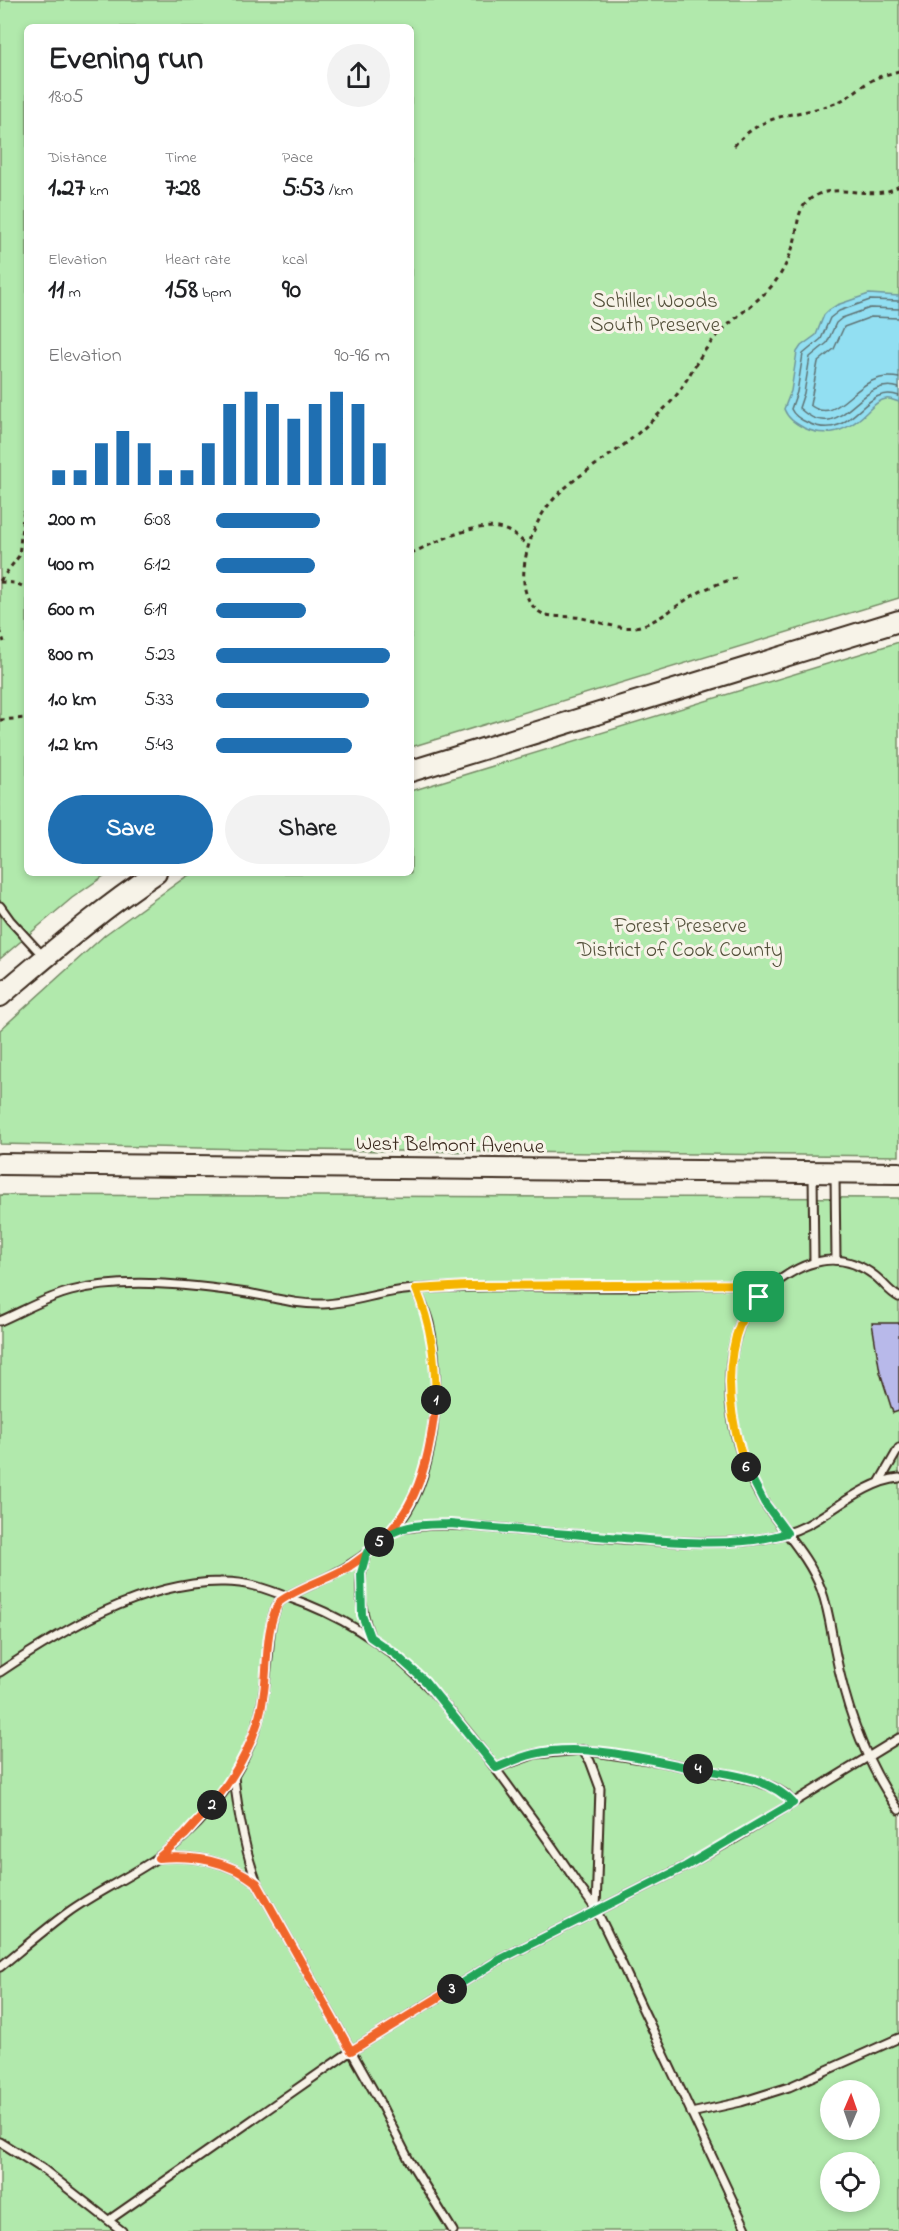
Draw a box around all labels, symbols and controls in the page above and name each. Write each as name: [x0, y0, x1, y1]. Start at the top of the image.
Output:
text: Evening run: [48, 36, 203, 84]
button: share: [327, 44, 390, 107]
text: 18:05: [48, 83, 84, 112]
text: Distance: [48, 146, 107, 170]
text: Time: [165, 146, 197, 170]
text: Pace: [282, 146, 313, 170]
text: 1.27: [48, 170, 85, 208]
text: 7:28: [165, 170, 201, 208]
text: 5:53: [282, 170, 325, 208]
text: km: [85, 179, 109, 203]
text: /km: [325, 179, 353, 203]
text: Elevation: [48, 248, 107, 272]
text: Heart rate: [165, 248, 231, 272]
text: kcal: [282, 248, 307, 272]
text: 11: [48, 272, 65, 310]
text: 158: [165, 272, 198, 310]
text: 90: [282, 272, 301, 310]
text: m: [65, 281, 81, 305]
text: bpm: [198, 281, 231, 305]
park label: Schiller Woods South Preserve: [590, 287, 721, 341]
text: Elevation: [48, 342, 122, 371]
text: 90–96 m: [334, 342, 390, 371]
text: 200 m: [48, 506, 96, 535]
text: 6:08: [144, 506, 171, 535]
text: 400 m: [48, 551, 94, 580]
text: 6:12: [144, 551, 171, 580]
text: 600 m: [48, 596, 95, 625]
text: 6:19: [144, 596, 167, 625]
text: 800 m: [48, 641, 93, 670]
text: 5:23: [144, 641, 175, 670]
text: 1.0 km: [48, 686, 96, 715]
text: 5:33: [144, 686, 174, 715]
text: 1.2 km: [48, 731, 98, 760]
text: 5:43: [144, 731, 174, 760]
button: Save: [48, 795, 213, 864]
button: Share: [225, 795, 390, 864]
park label: Forest Preserve District of Cook County: [576, 912, 783, 968]
street label: West Belmont Avenue: [356, 1129, 545, 1163]
pin: [733, 1271, 784, 1322]
icon: arrive: [742, 1280, 775, 1313]
pin: 1: [421, 1385, 451, 1415]
text: 1: [433, 1388, 439, 1412]
pin: 6: [731, 1452, 761, 1482]
text: 6: [742, 1455, 750, 1479]
pin: 5: [364, 1527, 394, 1557]
text: 5: [374, 1530, 384, 1554]
pin: 4: [683, 1754, 713, 1784]
text: 4: [695, 1757, 701, 1781]
pin: 2: [197, 1790, 227, 1820]
text: 2: [208, 1793, 216, 1817]
pin: 3: [437, 1974, 467, 2004]
text: 3: [449, 1977, 455, 2001]
north arrow: [820, 2080, 880, 2140]
map controls: [820, 2080, 880, 2212]
button: locate: [820, 2152, 880, 2212]

